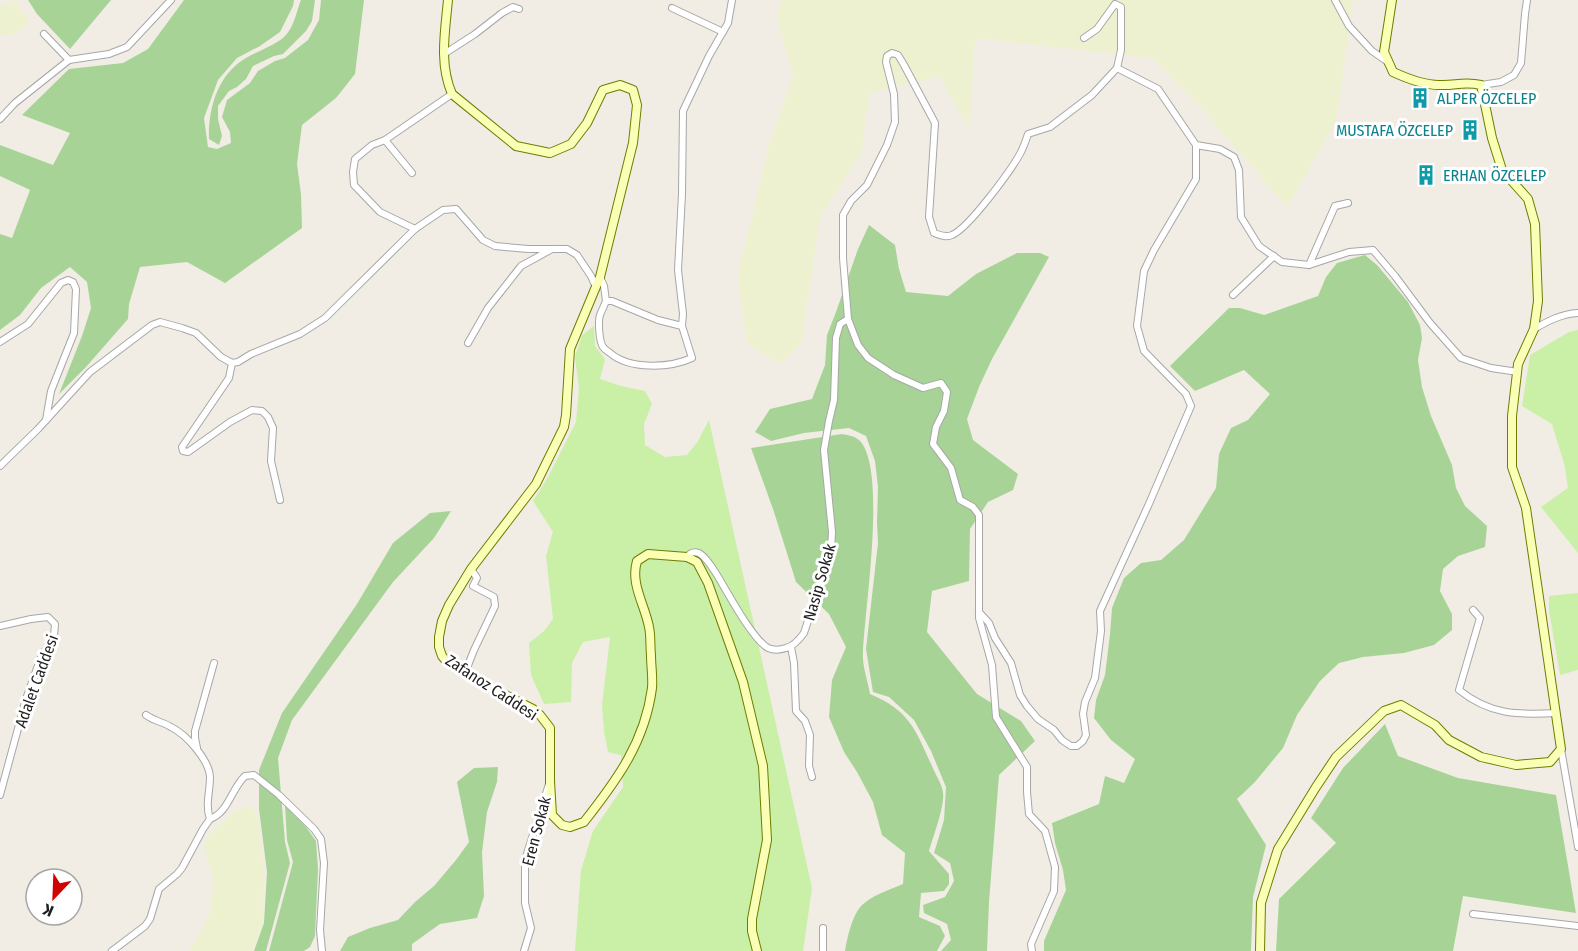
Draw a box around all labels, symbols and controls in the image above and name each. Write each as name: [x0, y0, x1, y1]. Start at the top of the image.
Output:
building icon: ALPER ÖZCELEP: [1408, 86, 1432, 110]
place label: ALPER ÖZCELEP: [1437, 89, 1536, 108]
building icon: MUSTAFA ÖZCELEP: [1458, 118, 1482, 142]
place label: MUSTAFA ÖZCELEP: [1336, 121, 1453, 140]
building icon: ERHAN ÖZCELEP: [1414, 163, 1438, 187]
place label: ERHAN ÖZCELEP: [1443, 166, 1546, 185]
street label: Nasip Sokak: [799, 541, 840, 623]
street label: Adalet Caddesi: [11, 632, 62, 730]
street label: Zafanoz Caddesi: [442, 651, 541, 724]
street label: Eren Sokak: [518, 794, 555, 868]
north arrow: [24, 867, 84, 927]
text: K: [40, 900, 56, 921]

